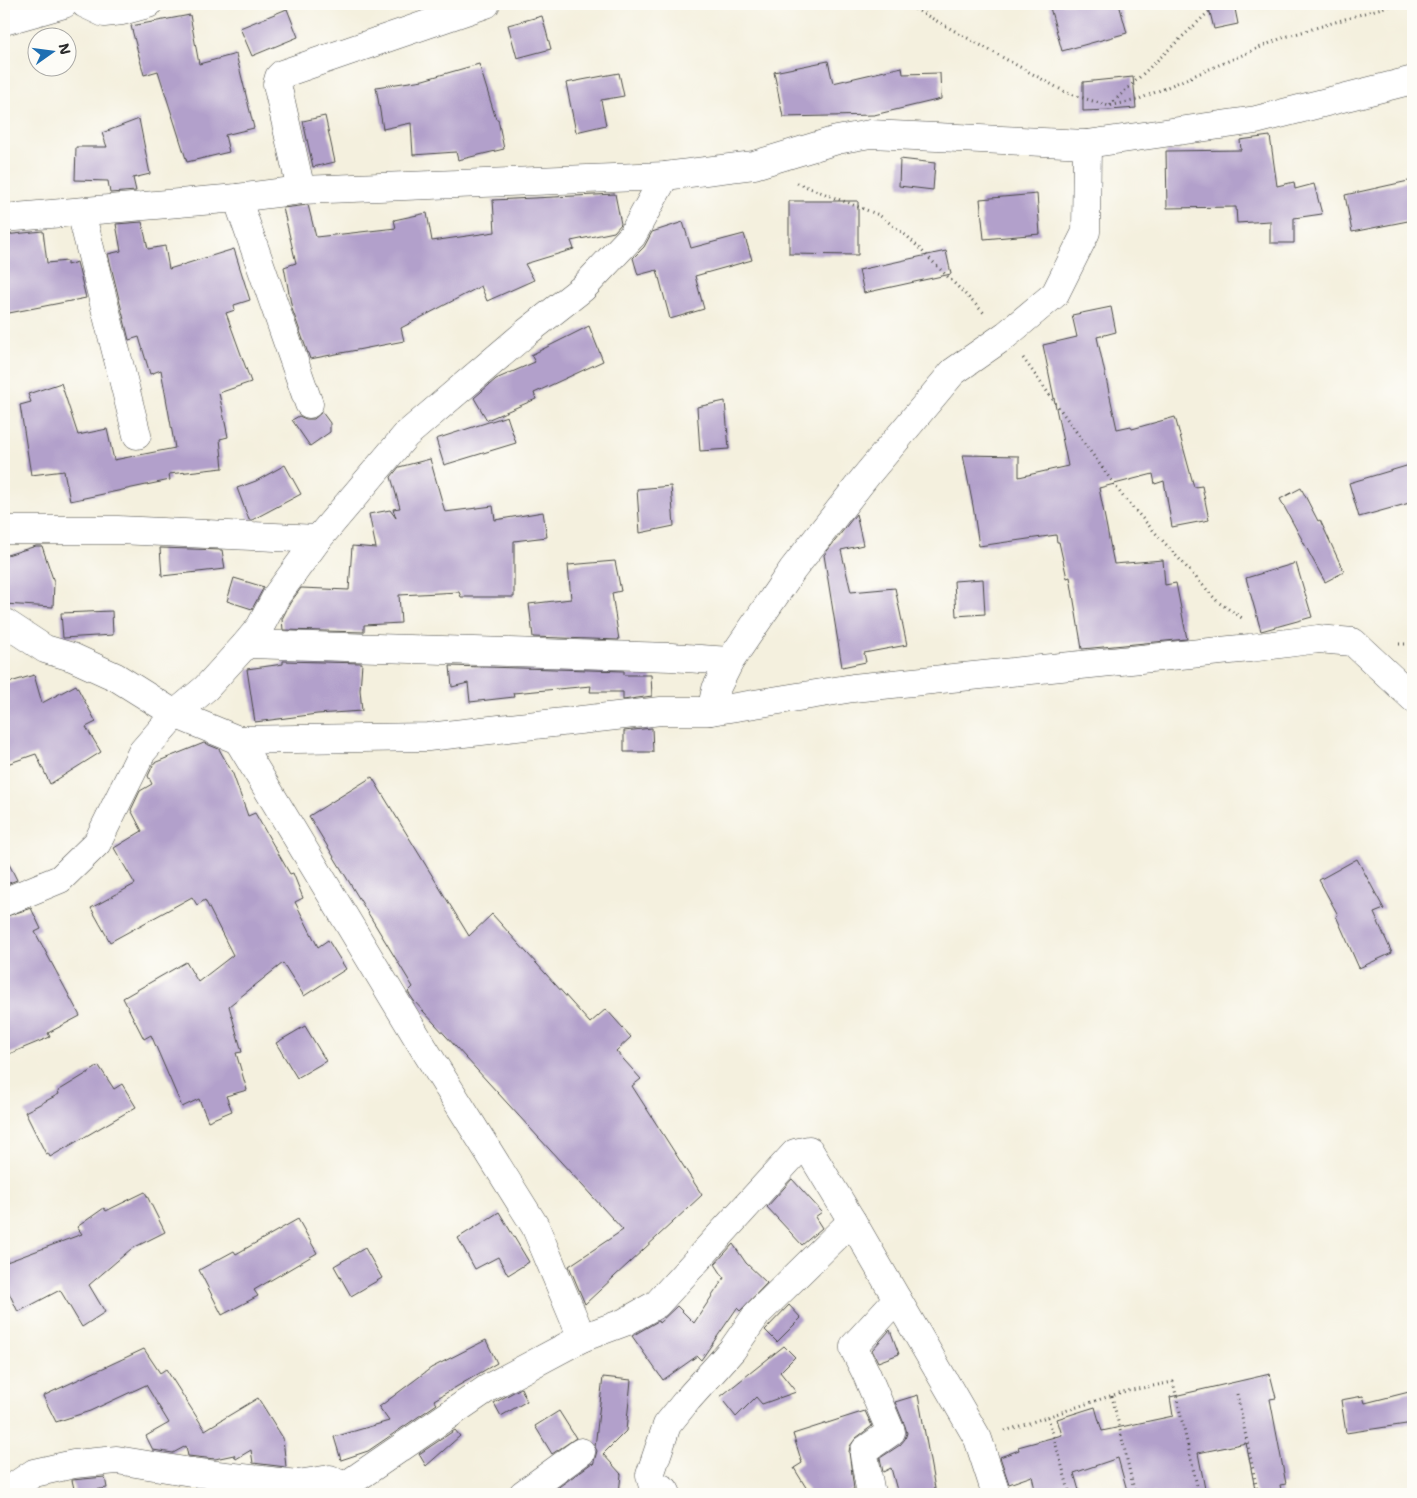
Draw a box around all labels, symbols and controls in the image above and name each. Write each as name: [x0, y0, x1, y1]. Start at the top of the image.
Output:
north arrow: [28, 28, 78, 78]
text: N: [55, 41, 75, 56]

